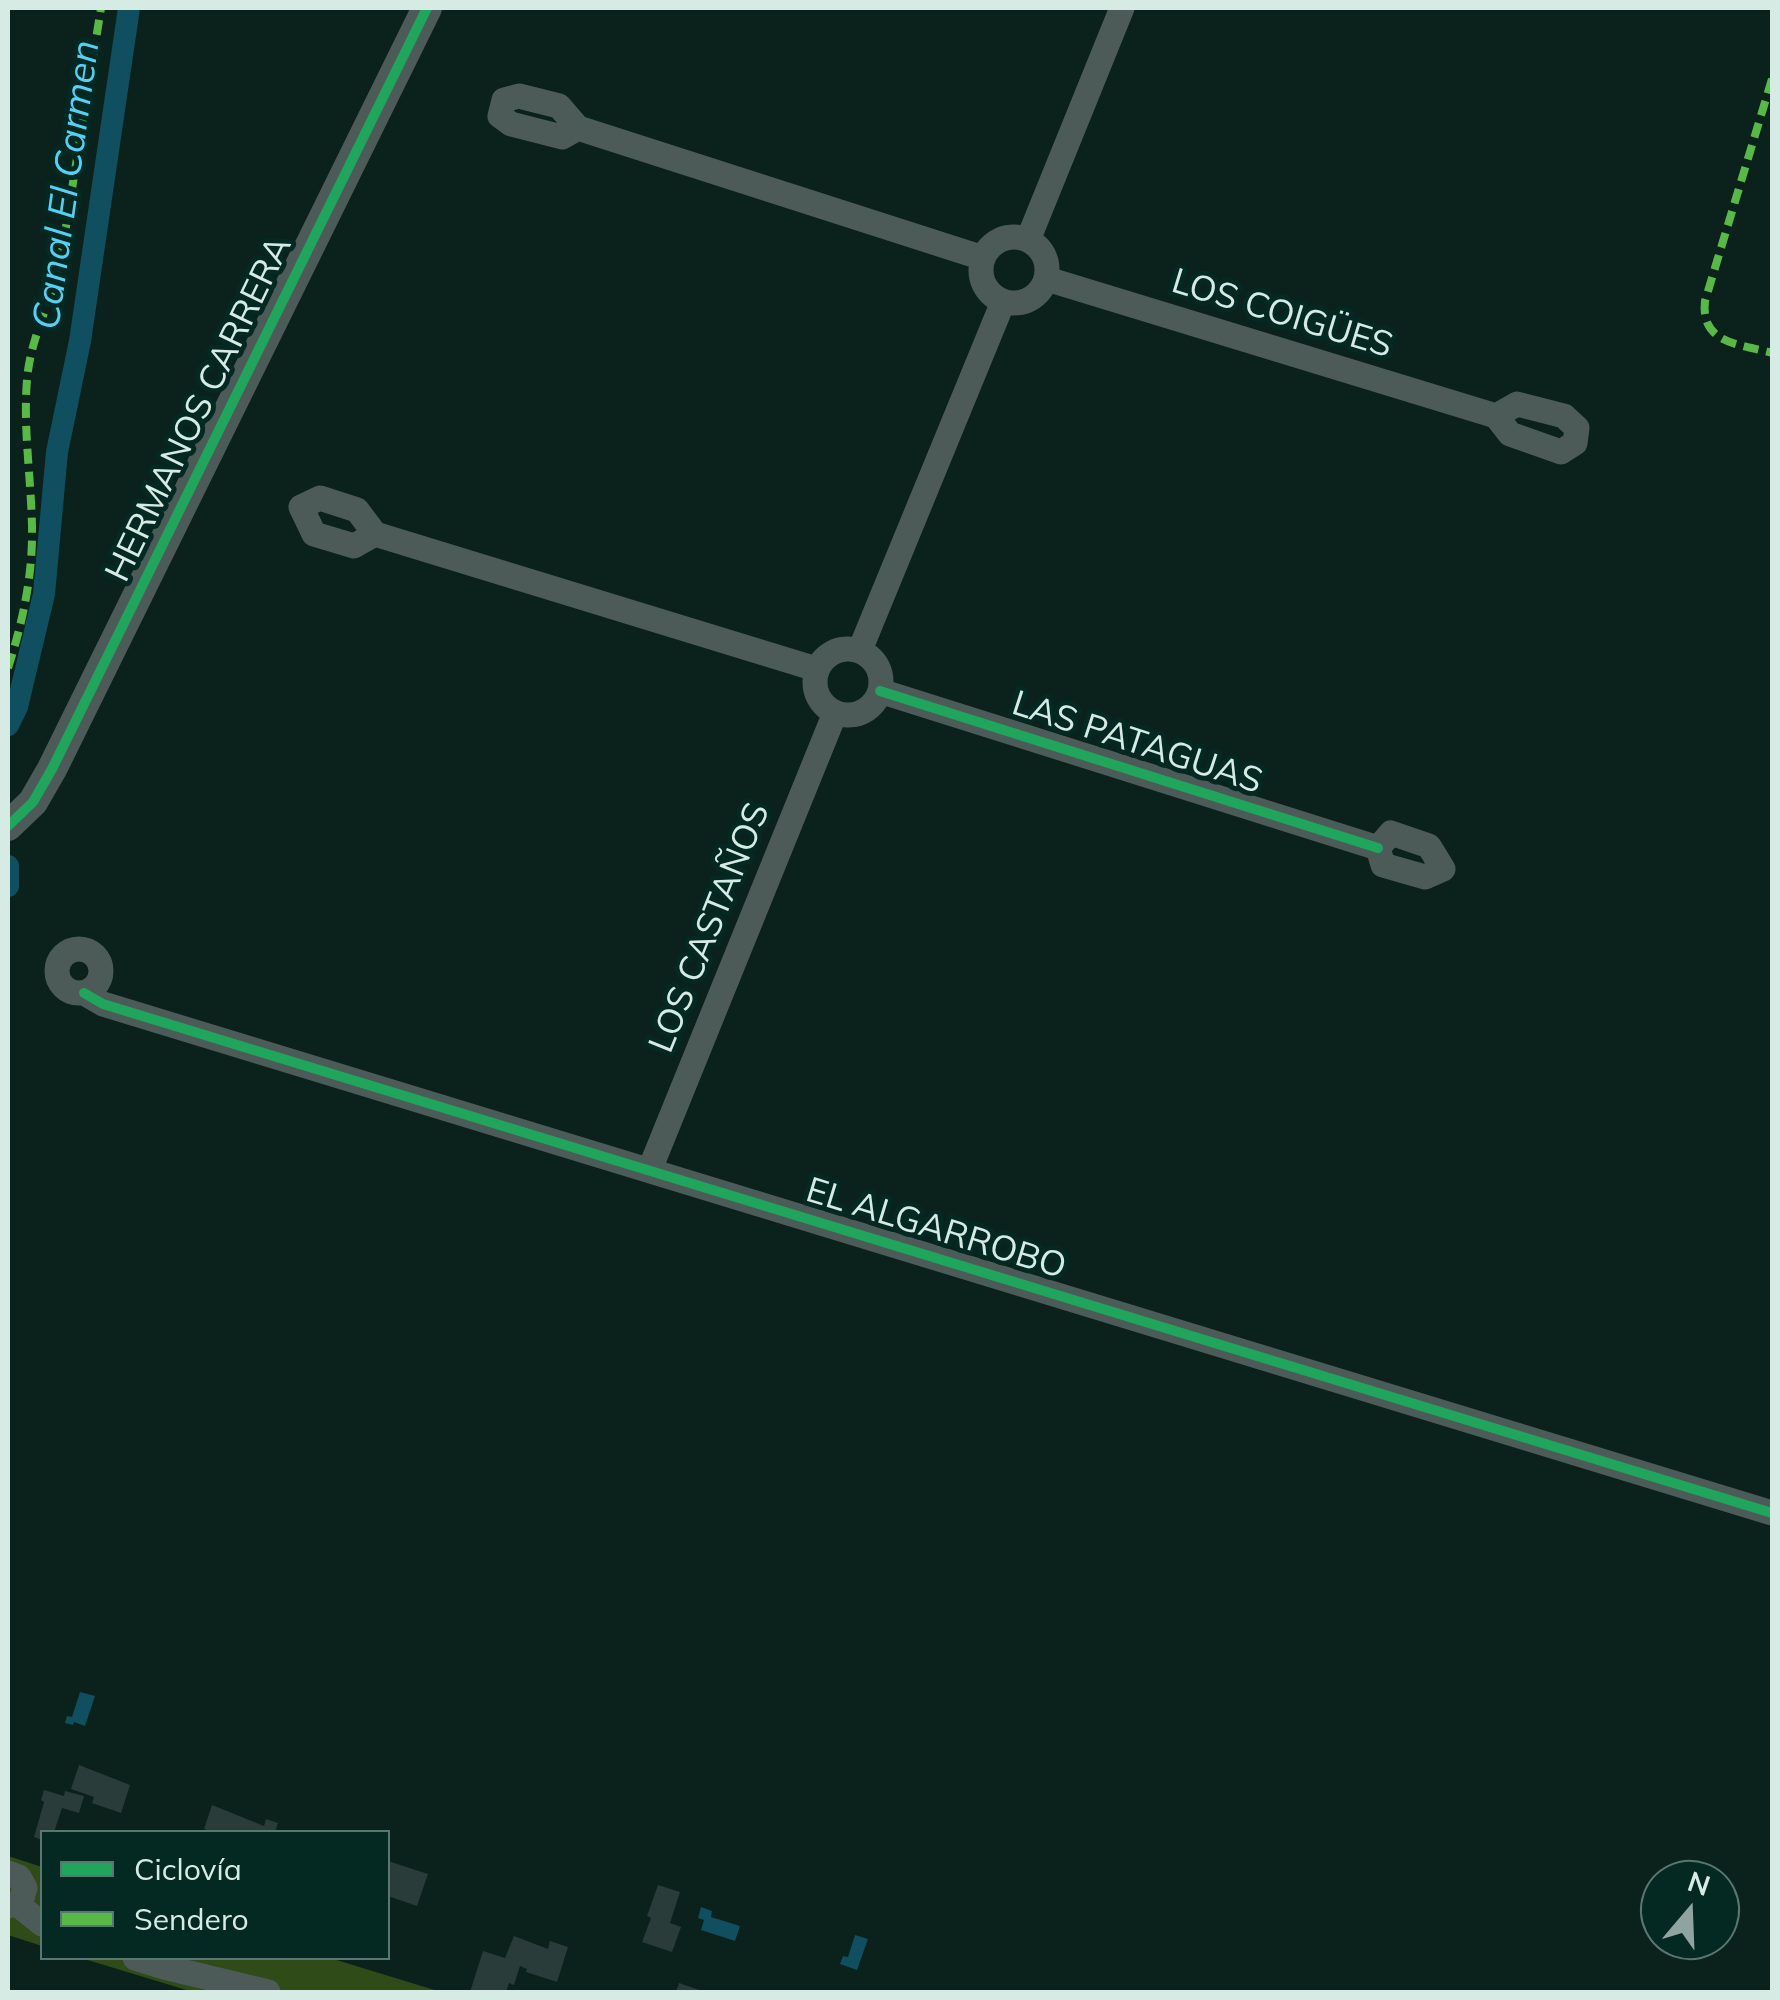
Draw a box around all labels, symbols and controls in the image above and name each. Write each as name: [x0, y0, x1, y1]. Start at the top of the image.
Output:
water label: Canal El Carmen: [24, 37, 110, 333]
street label: HERMANOS CARRERA: [97, 229, 301, 589]
street label: LOS COIGÜES: [1167, 261, 1397, 367]
street label: LAS PATAGUAS: [1007, 683, 1267, 803]
street label: LOS CASTAÑOS: [641, 797, 779, 1059]
street label: EL ALGARROBO: [801, 1169, 1071, 1289]
legend: [40, 1830, 390, 1960]
text: Ciclovía: [134, 1850, 242, 1888]
north arrow: [1640, 1860, 1740, 1960]
text: N: [1684, 1863, 1715, 1903]
text: Sendero: [134, 1900, 249, 1938]

